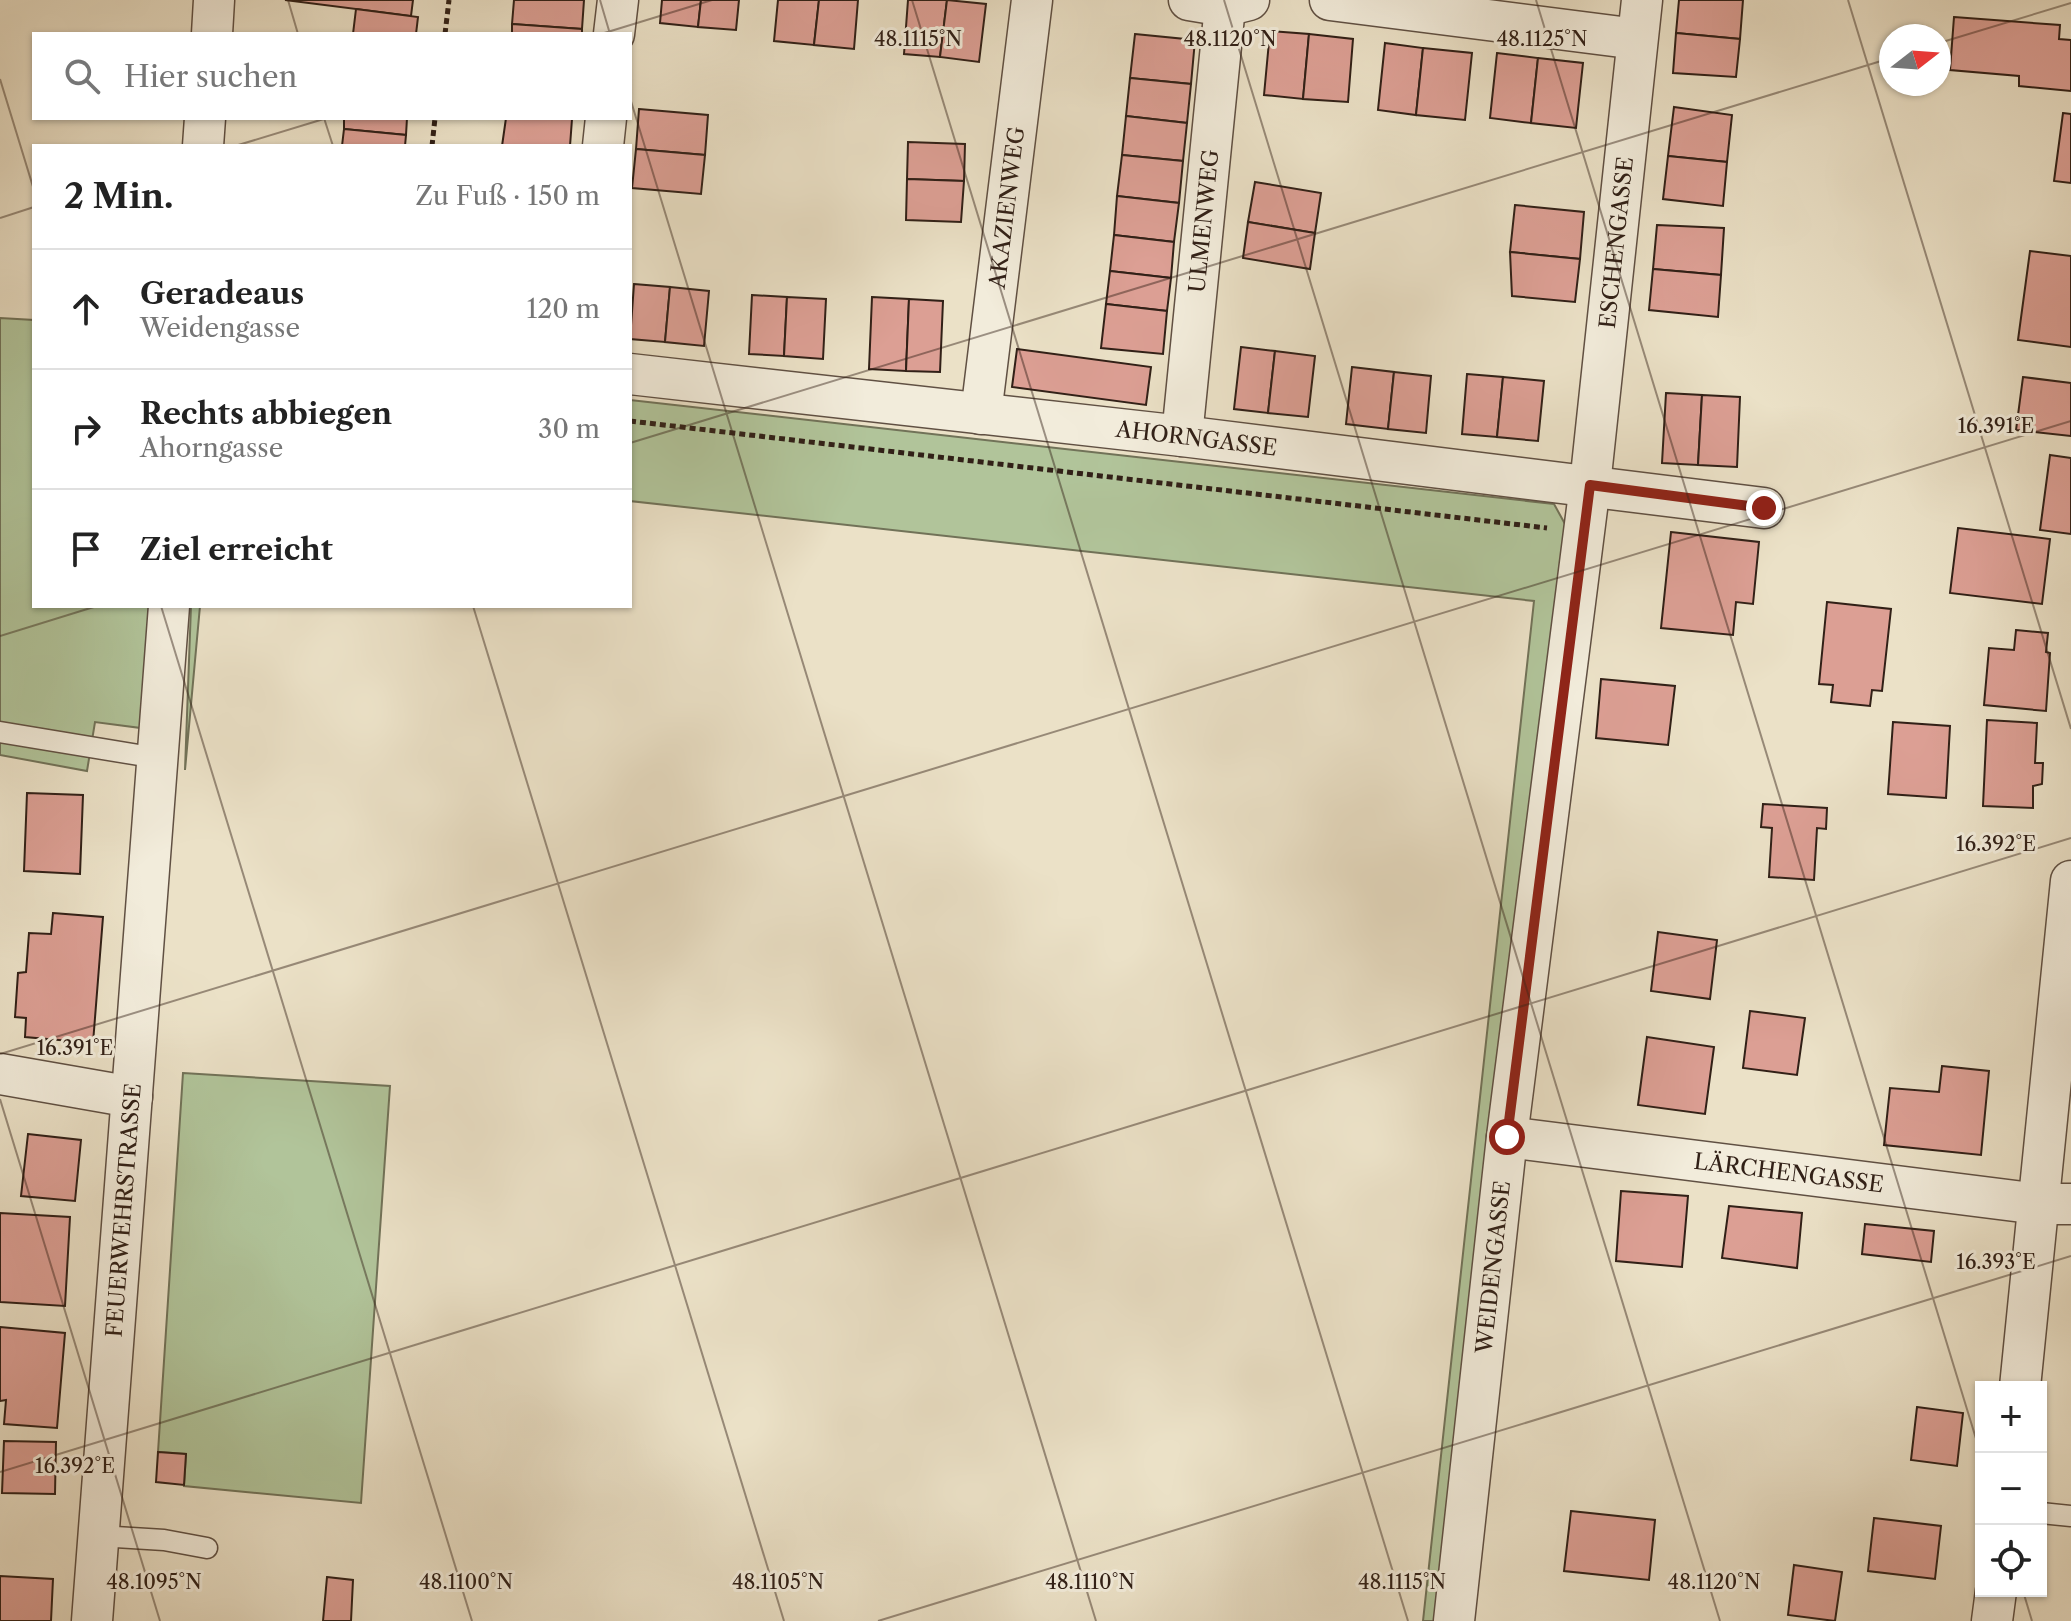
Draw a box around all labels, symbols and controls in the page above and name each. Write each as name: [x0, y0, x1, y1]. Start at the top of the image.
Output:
north arrow: [1879, 24, 1951, 96]
text: 48.1115°N: [874, 27, 962, 51]
text: 48.1120°N: [1184, 27, 1276, 51]
text: 48.1125°N: [1496, 27, 1588, 51]
search box: [32, 32, 632, 120]
icon: search: [60, 54, 104, 98]
text: Hier suchen: [124, 58, 297, 95]
street label: AKAZIENWEG: [983, 125, 1030, 291]
street label: ULMENWEG: [1183, 148, 1225, 294]
street label: ESCHENGASSE: [1594, 155, 1639, 330]
text: 2 Min.: [64, 175, 174, 217]
text: Zu Fuß · 150 m: [415, 180, 600, 212]
text: Geradeaus: [140, 275, 304, 312]
icon: ahead: [64, 287, 108, 331]
text: 120 m: [526, 293, 600, 325]
text: Weidengasse: [140, 312, 300, 344]
text: Rechts abbiegen: [140, 395, 392, 432]
icon: right: [64, 407, 108, 451]
text: 30 m: [538, 413, 600, 445]
text: 16.391°E: [1958, 414, 2034, 438]
street label: AHORNGASSE: [1113, 416, 1279, 462]
text: Ahorngasse: [140, 432, 283, 464]
route end: [1746, 490, 1782, 526]
icon: arrive: [64, 527, 108, 571]
text: Ziel erreicht: [140, 531, 333, 568]
text: 16.392°E: [1956, 832, 2036, 856]
text: 16.391°E: [37, 1036, 113, 1060]
street label: FEUERWEHRSTRASSE: [101, 1082, 147, 1338]
route start: [1489, 1119, 1525, 1155]
street label: LÄRCHENGASSE: [1692, 1148, 1885, 1198]
street label: WEIDENGASSE: [1470, 1179, 1516, 1356]
text: 16.393°E: [1956, 1250, 2036, 1274]
map controls: [1975, 1381, 2047, 1597]
button: +: [1975, 1381, 2047, 1453]
button: −: [1975, 1453, 2047, 1525]
text: 16.392°E: [35, 1454, 115, 1478]
button: locate: [1975, 1525, 2047, 1597]
text: 48.1095°N: [106, 1570, 202, 1594]
text: 48.1100°N: [419, 1570, 513, 1594]
text: 48.1105°N: [732, 1570, 824, 1594]
text: 48.1110°N: [1045, 1570, 1135, 1594]
text: 48.1115°N: [1358, 1570, 1446, 1594]
text: 48.1120°N: [1668, 1570, 1760, 1594]

